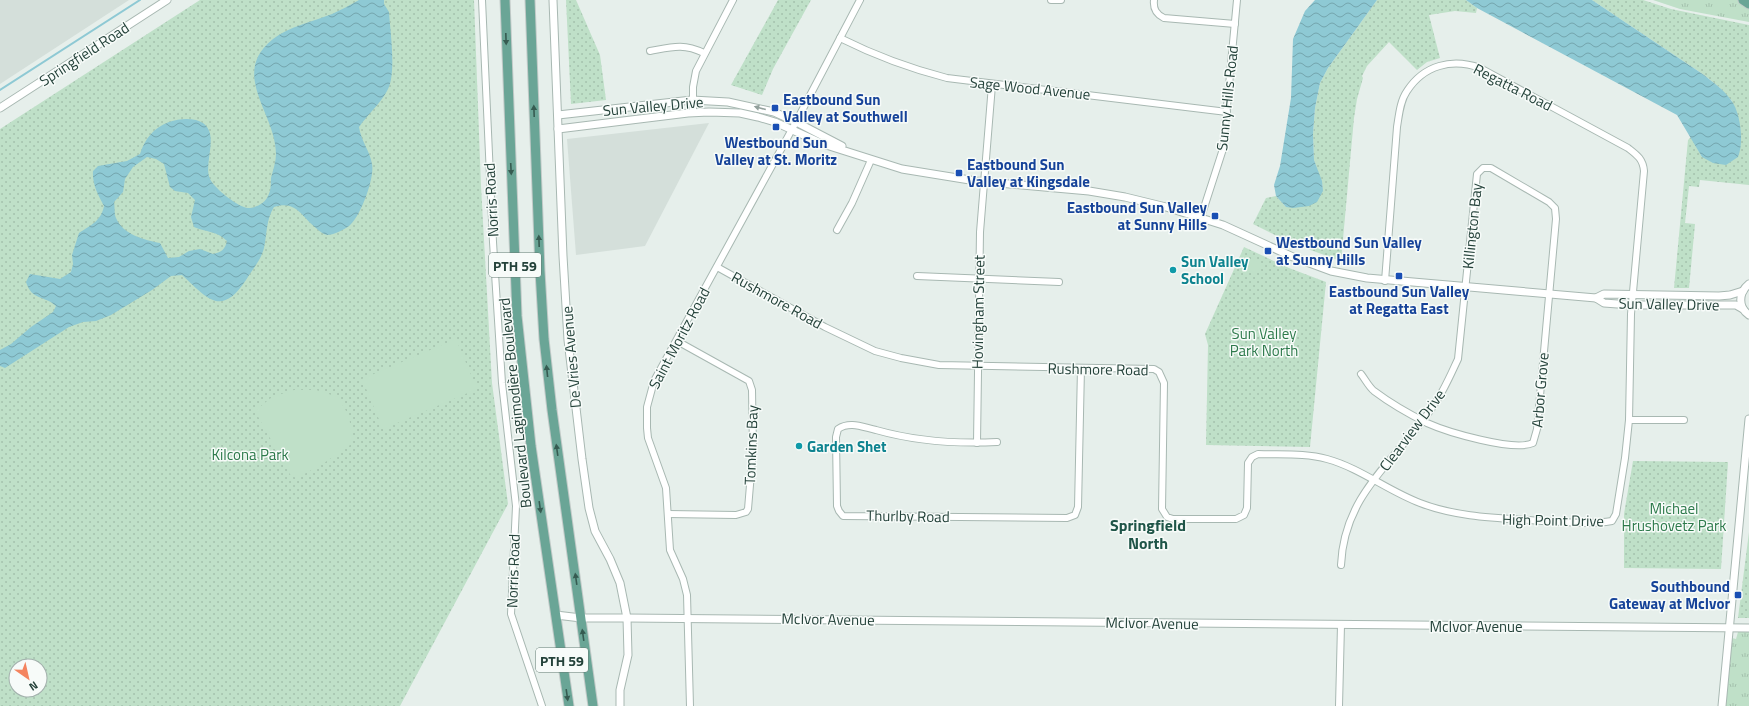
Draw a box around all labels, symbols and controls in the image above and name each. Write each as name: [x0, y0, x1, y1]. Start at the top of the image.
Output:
street label: Springfield Road: [34, 16, 134, 92]
one-way arrow: [503, 33, 509, 46]
street label: Sunny Hills Road: [1210, 44, 1244, 152]
street label: Regatta Road: [1470, 57, 1556, 117]
street label: Sage Wood Avenue: [969, 70, 1091, 106]
place label: Eastbound Sun Valley at Southwell: [783, 88, 908, 128]
street label: Sun Valley Drive: [602, 90, 704, 122]
marker: Eastbound Sun Valley at Southwell: [770, 103, 780, 113]
one-way arrow: [531, 104, 537, 117]
one-way arrow: [754, 105, 766, 111]
marker: Westbound Sun Valley at St. Moritz: [771, 122, 781, 132]
place label: Westbound Sun Valley at St. Moritz: [715, 131, 837, 171]
place label: Eastbound Sun Valley at Kingsdale: [967, 153, 1090, 193]
street label: Norris Road: [478, 162, 504, 238]
one-way arrow: [507, 163, 514, 175]
marker: Eastbound Sun Valley at Kingsdale: [954, 168, 964, 178]
street label: Killington Bay: [1456, 182, 1488, 270]
place label: Eastbound Sun Valley at Sunny Hills: [1067, 196, 1207, 236]
marker: Eastbound Sun Valley at Sunny Hills: [1210, 211, 1220, 221]
place label: Westbound Sun Valley at Sunny Hills: [1276, 231, 1422, 271]
one-way arrow: [535, 235, 542, 247]
marker: Westbound Sun Valley at Sunny Hills: [1263, 246, 1273, 256]
place label: Sun Valley School: [1181, 250, 1249, 290]
road number: PTH 59: [489, 253, 541, 277]
street label: Hovingham Street: [966, 254, 991, 369]
street label: Rushmore Road: [727, 265, 827, 335]
marker: Sun Valley School: [1168, 265, 1178, 275]
marker: Eastbound Sun Valley at Regatta East: [1394, 271, 1404, 281]
place label: Eastbound Sun Valley at Regatta East: [1329, 280, 1470, 320]
street label: Saint Moritz Road: [642, 283, 716, 393]
street label: Sun Valley Drive: [1618, 292, 1720, 316]
street label: Boulevard Lagimodière Boulevard: [493, 297, 537, 509]
street label: De Vries Avenue: [555, 305, 587, 409]
park label: Sun Valley Park North: [1230, 322, 1298, 362]
street label: Arbor Grove: [1525, 352, 1555, 428]
street label: Rushmore Road: [1047, 357, 1149, 381]
one-way arrow: [544, 365, 551, 377]
street label: Clearview Drive: [1373, 384, 1451, 476]
street label: Tomkins Bay: [738, 405, 764, 485]
place label: Garden Shet: [807, 435, 887, 458]
marker: Garden Shet: [794, 441, 804, 451]
park label: Kilcona Park: [211, 443, 289, 466]
one-way arrow: [554, 444, 560, 456]
park label: Michael Hrushovetz Park: [1622, 497, 1726, 537]
one-way arrow: [537, 501, 543, 513]
street label: Thurlby Road: [866, 504, 950, 528]
street label: High Point Drive: [1502, 508, 1604, 532]
district label: Springfield North: [1110, 513, 1186, 555]
street label: Norris Road: [500, 533, 526, 609]
one-way arrow: [573, 573, 579, 585]
place label: Southbound Gateway at McIvor: [1609, 575, 1730, 615]
marker: Southbound Gateway at McIvor: [1733, 590, 1743, 600]
street label: McIvor Avenue: [781, 607, 875, 631]
street label: McIvor Avenue: [1105, 611, 1199, 635]
street label: McIvor Avenue: [1429, 615, 1523, 638]
one-way arrow: [580, 629, 586, 641]
road number: PTH 59: [536, 648, 588, 672]
north arrow: [8, 658, 48, 698]
text: N: [26, 678, 41, 695]
one-way arrow: [564, 689, 570, 701]

